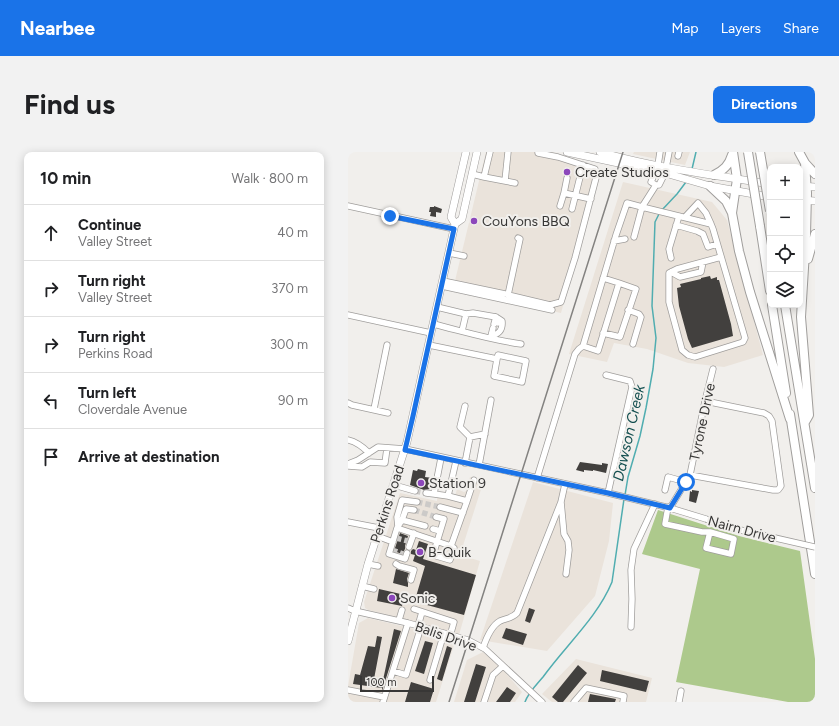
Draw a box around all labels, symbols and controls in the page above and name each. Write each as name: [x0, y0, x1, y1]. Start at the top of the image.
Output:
text: Nearbee: [20, 17, 95, 40]
text: Map: [671, 20, 699, 37]
text: Layers: [721, 20, 761, 37]
text: Share: [783, 20, 819, 37]
button: Directions: [713, 86, 815, 123]
text: Find us: [24, 87, 115, 121]
place label: Create Studios: [575, 164, 669, 181]
map controls: [767, 164, 803, 308]
button: +: [767, 164, 803, 200]
marker: Create Studios: [562, 167, 572, 177]
text: 10 min: [40, 168, 91, 188]
text: Walk · 800 m: [232, 171, 308, 186]
button: −: [767, 200, 803, 236]
route end: [381, 207, 399, 225]
place label: CouYons BBQ: [482, 213, 570, 230]
text: Continue: [78, 216, 141, 234]
marker: CouYons BBQ: [469, 216, 479, 226]
icon: ahead: [40, 222, 62, 244]
text: 40 m: [277, 225, 308, 240]
text: Valley Street: [78, 234, 152, 249]
button: locate: [767, 236, 803, 272]
text: Turn right: [78, 272, 146, 290]
button: layers: [767, 272, 803, 308]
icon: right: [40, 278, 62, 300]
text: 370 m: [271, 281, 308, 296]
text: Valley Street: [78, 290, 152, 305]
text: Turn right: [78, 328, 146, 346]
icon: right: [40, 334, 62, 356]
text: 300 m: [270, 337, 308, 352]
text: Perkins Road: [78, 346, 153, 361]
street label: Tyrone Drive: [686, 381, 719, 463]
water label: Dawson Creek: [609, 382, 649, 483]
text: Turn left: [78, 384, 136, 402]
icon: left: [40, 390, 62, 412]
text: 90 m: [278, 393, 308, 408]
text: Cloverdale Avenue: [78, 402, 187, 417]
icon: arrive: [40, 446, 62, 468]
text: Arrive at destination: [78, 448, 219, 466]
street label: Perkins Road: [367, 463, 408, 545]
route start: [677, 473, 695, 491]
place label: Station 9: [429, 475, 486, 492]
marker: Station 9: [416, 478, 426, 488]
street label: Nairn Drive: [706, 512, 778, 547]
place label: B-Quik: [428, 544, 471, 561]
marker: B-Quik: [415, 547, 425, 557]
place label: Sonic: [400, 590, 436, 607]
marker: Sonic: [387, 593, 397, 603]
street label: Balis Drive: [413, 618, 479, 655]
scale bar: [360, 674, 434, 693]
text: 100 m: [366, 676, 397, 689]

